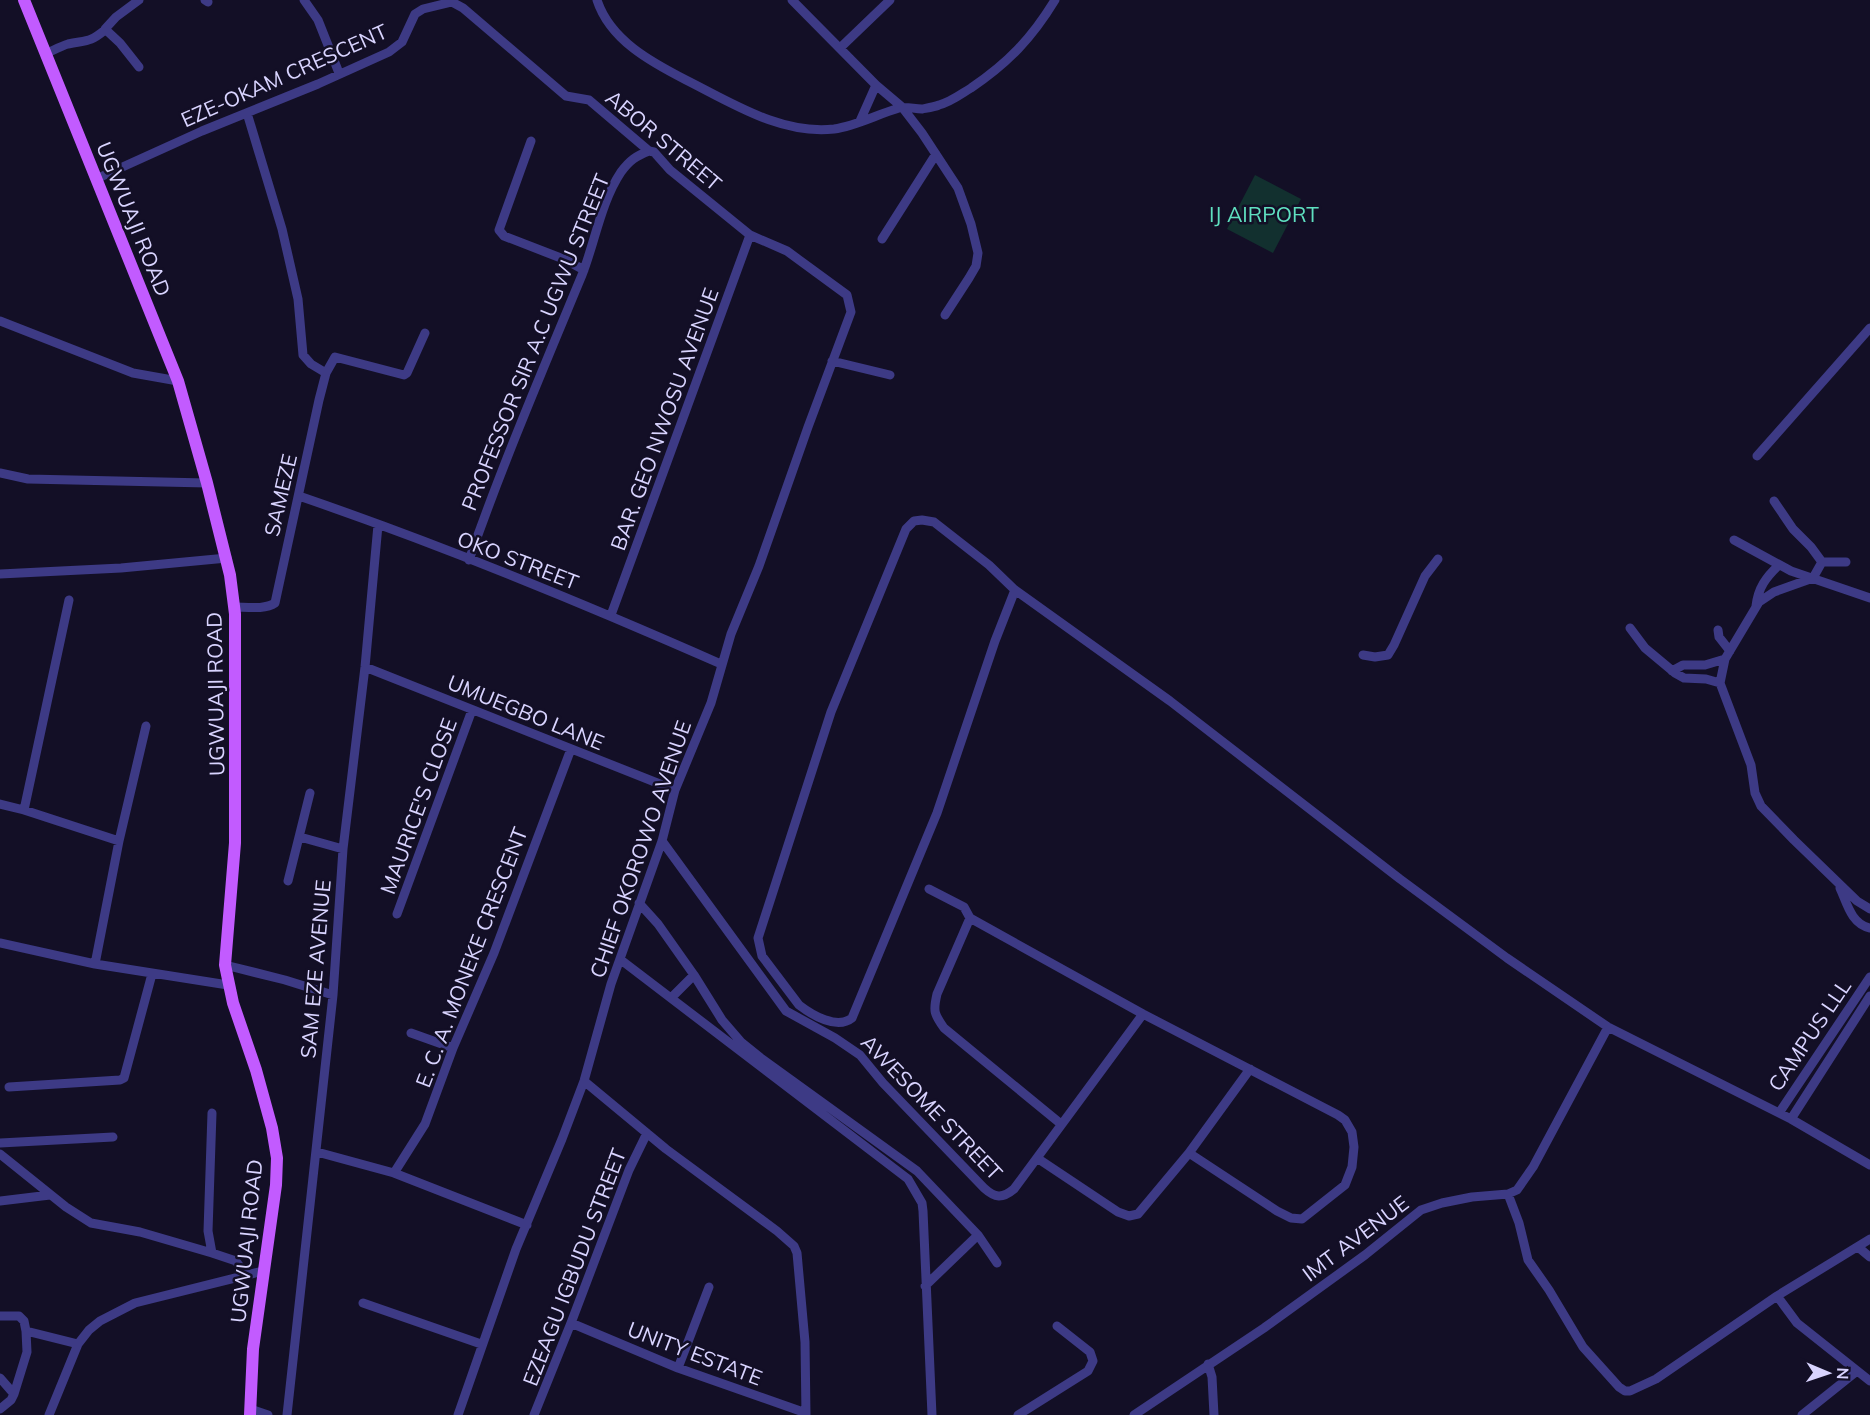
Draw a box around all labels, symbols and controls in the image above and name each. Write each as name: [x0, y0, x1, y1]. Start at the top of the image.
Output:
street label: EZE-OKAM CRESCENT: [177, 18, 392, 132]
street label: ABOR STREET: [601, 84, 727, 196]
street label: UGWUAJI ROAD: [91, 138, 177, 300]
street label: PROFESSOR SIR A.C UGWU STREET: [455, 170, 615, 514]
park label: IJ AIRPORT: [1209, 201, 1319, 227]
street label: BAR. GEO NWOSU AVENUE: [604, 284, 724, 554]
street label: SAMEZE: [258, 451, 302, 539]
street label: OKO STREET: [454, 525, 583, 595]
street label: UGWUAJI ROAD: [201, 612, 229, 776]
street label: UMUEGBO LANE: [444, 669, 608, 755]
street label: MAURICE'S CLOSE: [374, 715, 462, 897]
street label: CHIEF OKOROWO AVENUE: [584, 717, 696, 981]
street label: E. C. A. MONEKE CRESCENT: [409, 823, 533, 1091]
street label: SAM EZE AVENUE: [294, 879, 336, 1059]
street label: CAMPUS LLL: [1762, 974, 1856, 1096]
street label: AWESOME STREET: [856, 1029, 1008, 1185]
street label: EZEAGU IGBUDU STREET: [517, 1144, 631, 1389]
street label: UGWUAJI ROAD: [224, 1158, 268, 1324]
street label: IMT AVENUE: [1297, 1190, 1413, 1286]
street label: UNITY ESTATE: [624, 1315, 766, 1391]
north arrow: [1798, 1343, 1858, 1403]
text: N: [1833, 1367, 1853, 1380]

